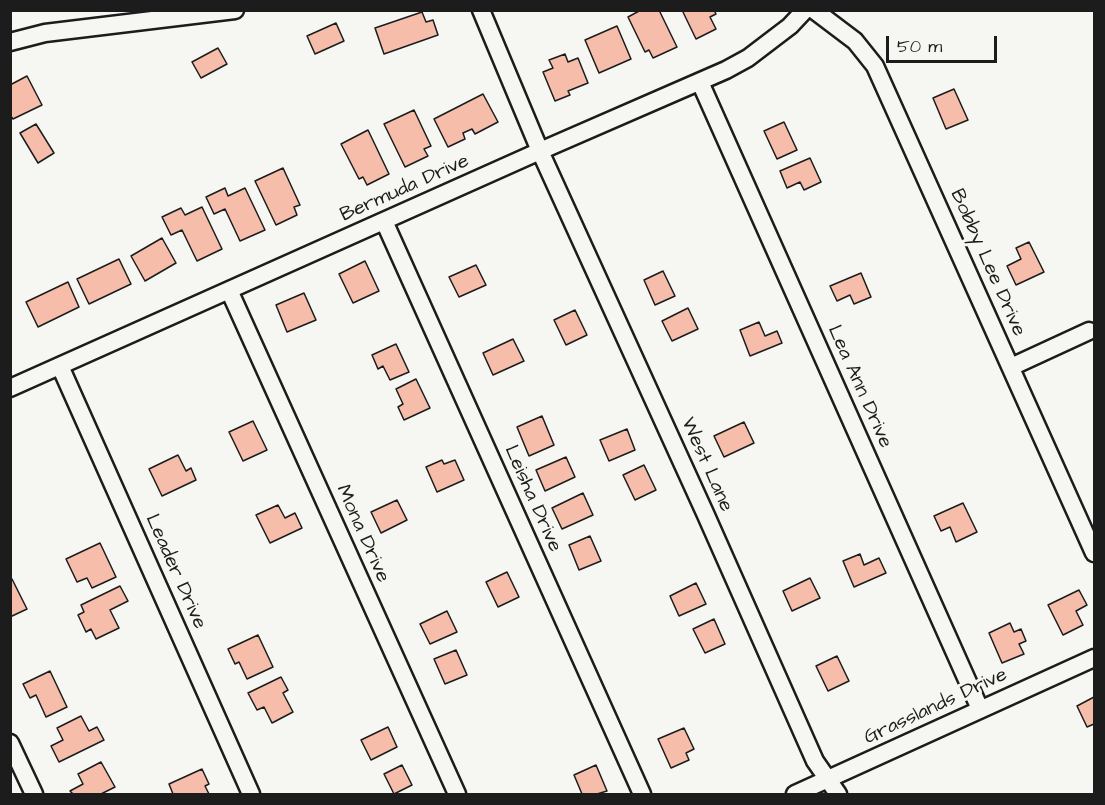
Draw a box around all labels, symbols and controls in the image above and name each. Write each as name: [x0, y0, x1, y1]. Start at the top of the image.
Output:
scale bar: [889, 24, 1000, 62]
text: 50 m: [897, 34, 942, 59]
street label: Bermuda Drive: [337, 150, 473, 228]
street label: Bobby Lee Drive: [944, 186, 1030, 340]
street label: Lea Ann Drive: [821, 322, 897, 452]
street label: West Lane: [675, 414, 737, 516]
street label: Leisha Drive: [498, 442, 566, 556]
street label: Mona Drive: [330, 482, 394, 586]
street label: Leader Drive: [139, 511, 211, 633]
street label: Grasslands Drive: [861, 663, 1011, 751]

